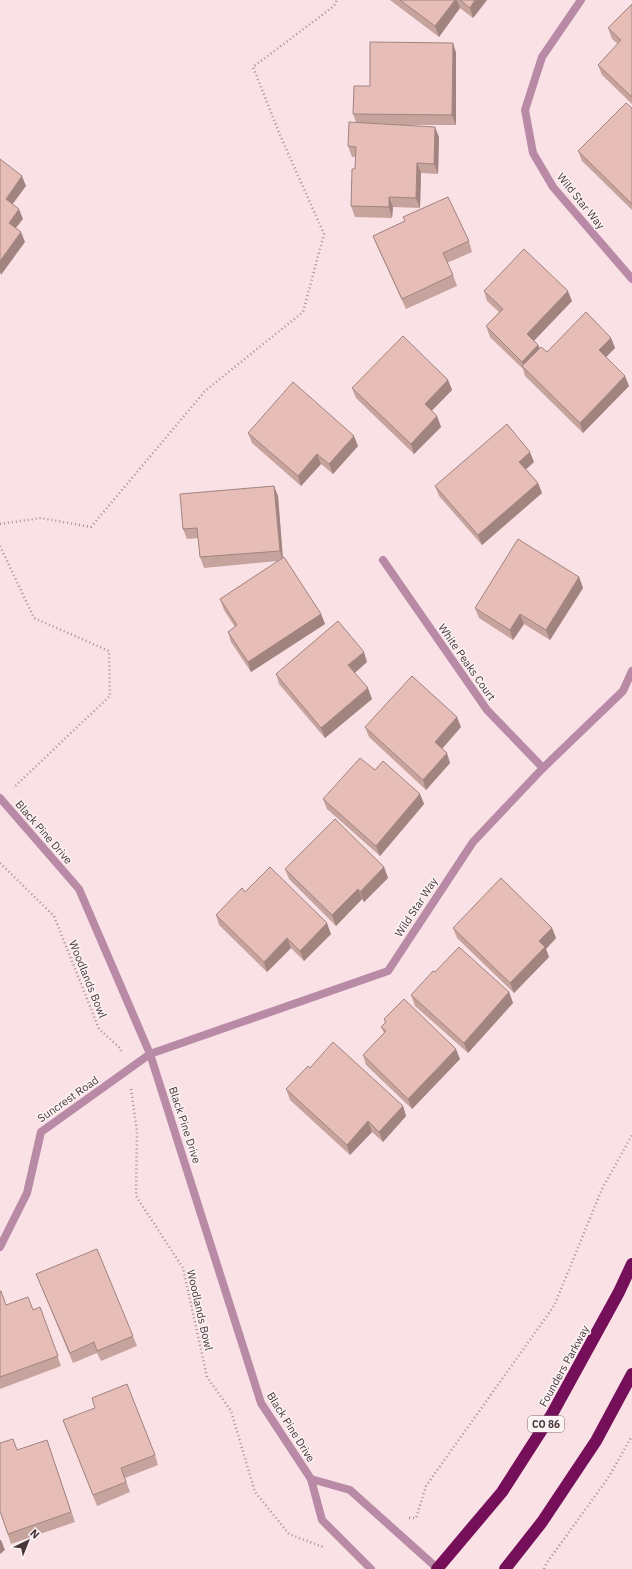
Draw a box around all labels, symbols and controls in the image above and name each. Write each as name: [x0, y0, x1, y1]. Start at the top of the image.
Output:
street label: Wild Star Way: [554, 170, 608, 232]
street label: White Peaks Court: [435, 621, 499, 703]
street label: Black Pine Drive: [13, 797, 75, 867]
street label: Wild Star Way: [392, 874, 441, 939]
street label: Woodlands Bowl: [66, 938, 110, 1020]
street label: Suncrest Road: [35, 1073, 101, 1125]
street label: Black Pine Drive: [166, 1085, 204, 1165]
street label: Woodlands Bowl: [184, 1268, 216, 1352]
street label: Founders Parkway: [536, 1322, 592, 1409]
street label: Black Pine Drive: [264, 1389, 318, 1465]
road number: CO 86: [528, 1416, 564, 1432]
north arrow: [8, 1521, 48, 1561]
text: N: [27, 1526, 43, 1542]

